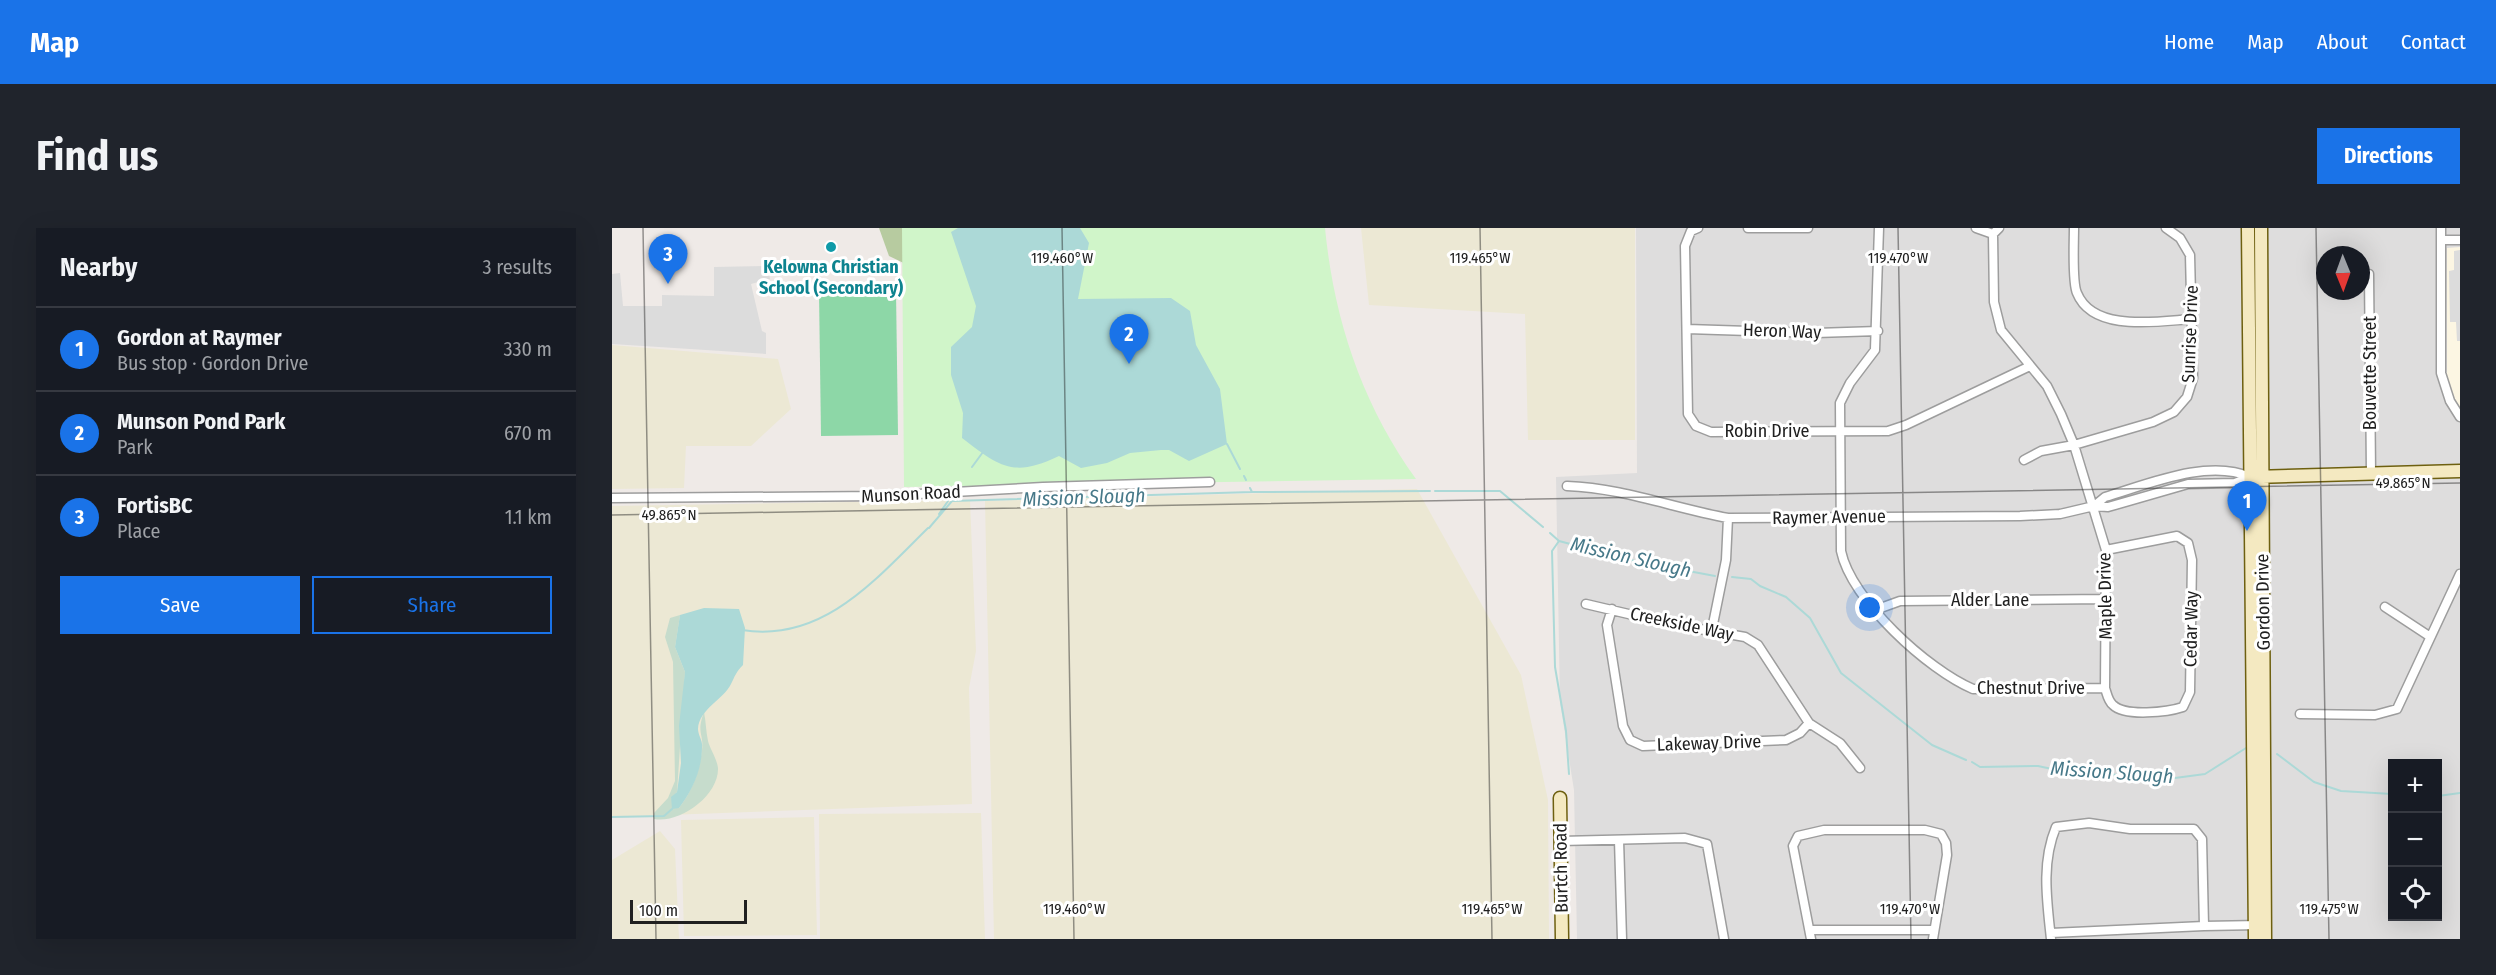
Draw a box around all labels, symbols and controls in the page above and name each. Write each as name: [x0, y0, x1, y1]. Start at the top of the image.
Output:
text: Map: [30, 26, 79, 59]
text: Home: [2164, 29, 2214, 55]
text: Map: [2247, 29, 2284, 55]
text: About: [2317, 29, 2368, 55]
text: Contact: [2401, 29, 2466, 55]
button: Directions: [2317, 128, 2460, 184]
text: Find us: [36, 131, 158, 181]
pin: 3: [648, 235, 688, 284]
marker: Kelowna Christian School (Secondary): [824, 240, 838, 254]
north arrow: [2316, 246, 2370, 300]
text: 119.460°W: [1031, 249, 1093, 267]
text: 119.465°W: [1449, 249, 1511, 267]
text: 119.470°W: [1868, 249, 1928, 267]
text: Nearby: [60, 252, 137, 283]
text: 3 results: [483, 255, 552, 279]
place label: Kelowna Christian School (Secondary): [759, 256, 904, 299]
street label: Sunrise Drive: [2177, 285, 2203, 383]
pin: 2: [1110, 314, 1148, 364]
street label: Bouvette Street: [2359, 316, 2381, 430]
street label: Heron Way: [1742, 319, 1822, 343]
text: Gordon at Raymer: [117, 324, 281, 351]
text: 1: [75, 337, 84, 361]
text: 330 m: [503, 337, 552, 361]
text: Bus stop · Gordon Drive: [117, 351, 308, 375]
text: Munson Pond Park: [117, 408, 286, 435]
street label: Robin Drive: [1725, 420, 1810, 442]
text: 2: [75, 421, 84, 445]
text: 670 m: [504, 421, 552, 445]
text: Park: [117, 435, 153, 459]
text: 49.865°N: [2375, 474, 2431, 492]
street label: Munson Road: [861, 480, 961, 508]
pin: 1: [2228, 482, 2266, 531]
water label: Mission Slough: [1022, 483, 1146, 511]
text: FortisBC: [117, 492, 193, 519]
text: 3: [75, 505, 84, 529]
text: 1.1 km: [505, 505, 552, 529]
street label: Raymer Avenue: [1772, 505, 1886, 529]
text: 49.865°N: [641, 506, 697, 524]
text: Place: [117, 519, 160, 543]
water label: Mission Slough: [1568, 531, 1694, 583]
street label: Maple Drive: [2093, 552, 2117, 640]
street label: Gordon Drive: [2251, 553, 2275, 650]
button: Save: [60, 576, 300, 634]
button: Share: [312, 576, 552, 634]
street label: Alder Lane: [1951, 589, 2029, 611]
street label: Cedar Way: [2179, 591, 2203, 667]
your location: [1855, 593, 1884, 622]
street label: Creekside Way: [1628, 602, 1736, 646]
street label: Chestnut Drive: [1977, 677, 2085, 699]
street label: Lakeway Drive: [1657, 730, 1762, 756]
water label: Mission Slough: [2050, 756, 2174, 788]
map controls: [2388, 759, 2442, 921]
button: +: [2388, 759, 2442, 813]
button: −: [2388, 813, 2442, 867]
street label: Burtch Road: [1549, 823, 1573, 913]
button: locate: [2388, 867, 2442, 921]
scale bar: [630, 897, 747, 924]
text: 119.460°W: [1043, 900, 1105, 918]
text: 119.465°W: [1461, 900, 1523, 918]
text: 119.470°W: [1880, 900, 1940, 918]
text: 119.475°W: [2299, 900, 2359, 918]
text: 100 m: [639, 901, 678, 920]

